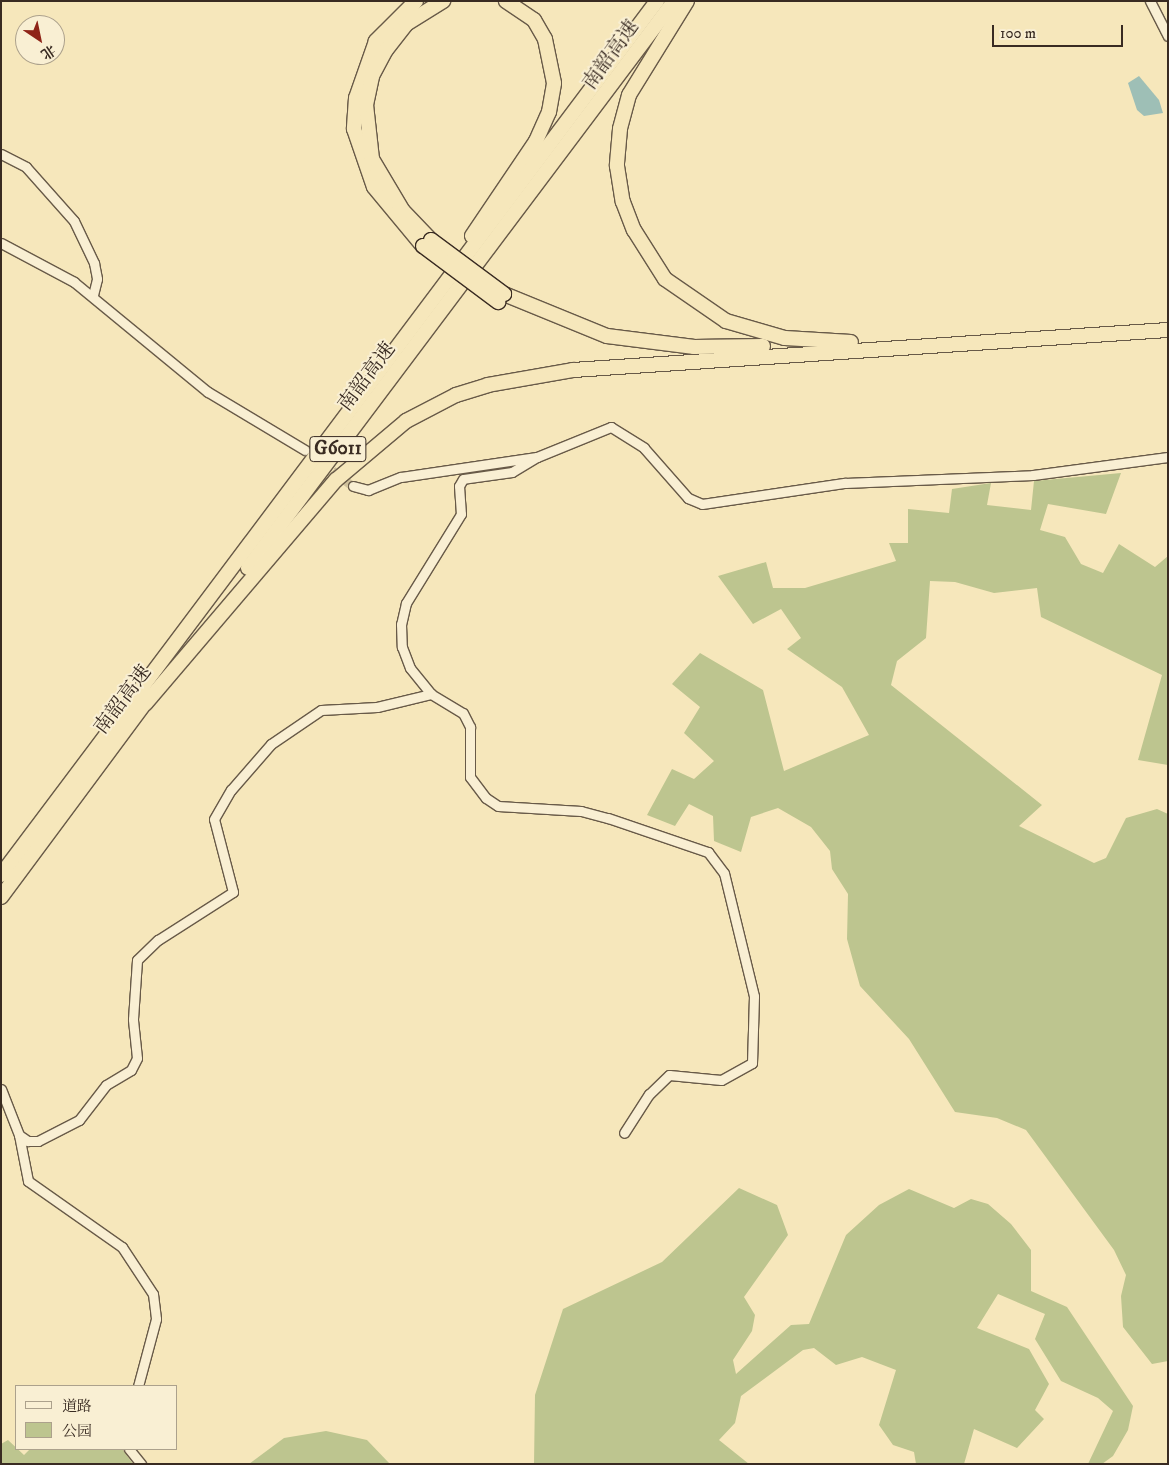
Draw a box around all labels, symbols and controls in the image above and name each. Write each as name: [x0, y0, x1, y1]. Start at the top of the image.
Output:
north arrow: [15, 15, 65, 65]
scale bar: [994, 15, 1125, 47]
street label: 南韶高速: [578, 16, 644, 94]
text: 100 m: [1000, 24, 1036, 43]
text: 北: [37, 40, 59, 63]
street label: 南韶高速: [333, 338, 401, 416]
road number: G6011: [309, 432, 367, 466]
street label: 南韶高速: [89, 661, 157, 739]
legend: [15, 1385, 178, 1450]
text: 道路: [62, 1397, 92, 1416]
text: 公园: [62, 1422, 92, 1441]

